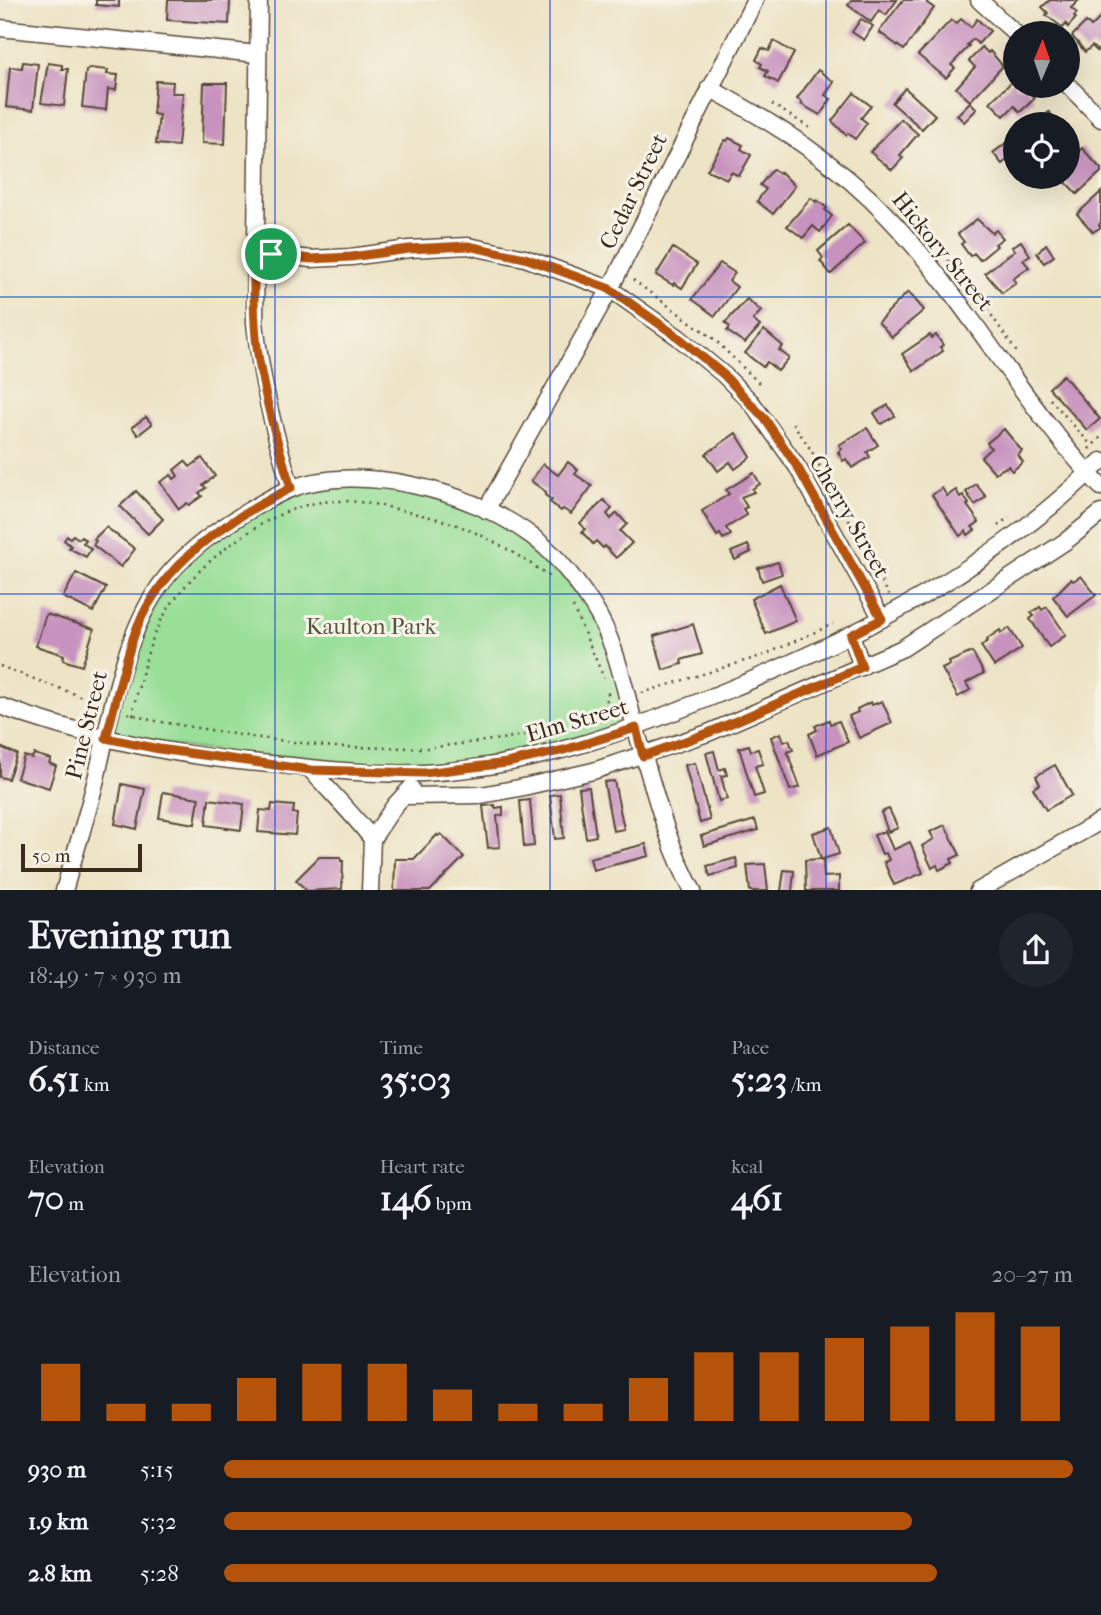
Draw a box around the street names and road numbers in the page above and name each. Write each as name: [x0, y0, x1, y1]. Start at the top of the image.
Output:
street label: Cedar Street: [594, 129, 673, 254]
street label: Hickory Street: [886, 186, 999, 316]
street label: Cherry Street: [804, 450, 896, 582]
street label: Pine Street: [60, 668, 113, 782]
street label: Elm Street: [523, 693, 631, 748]

